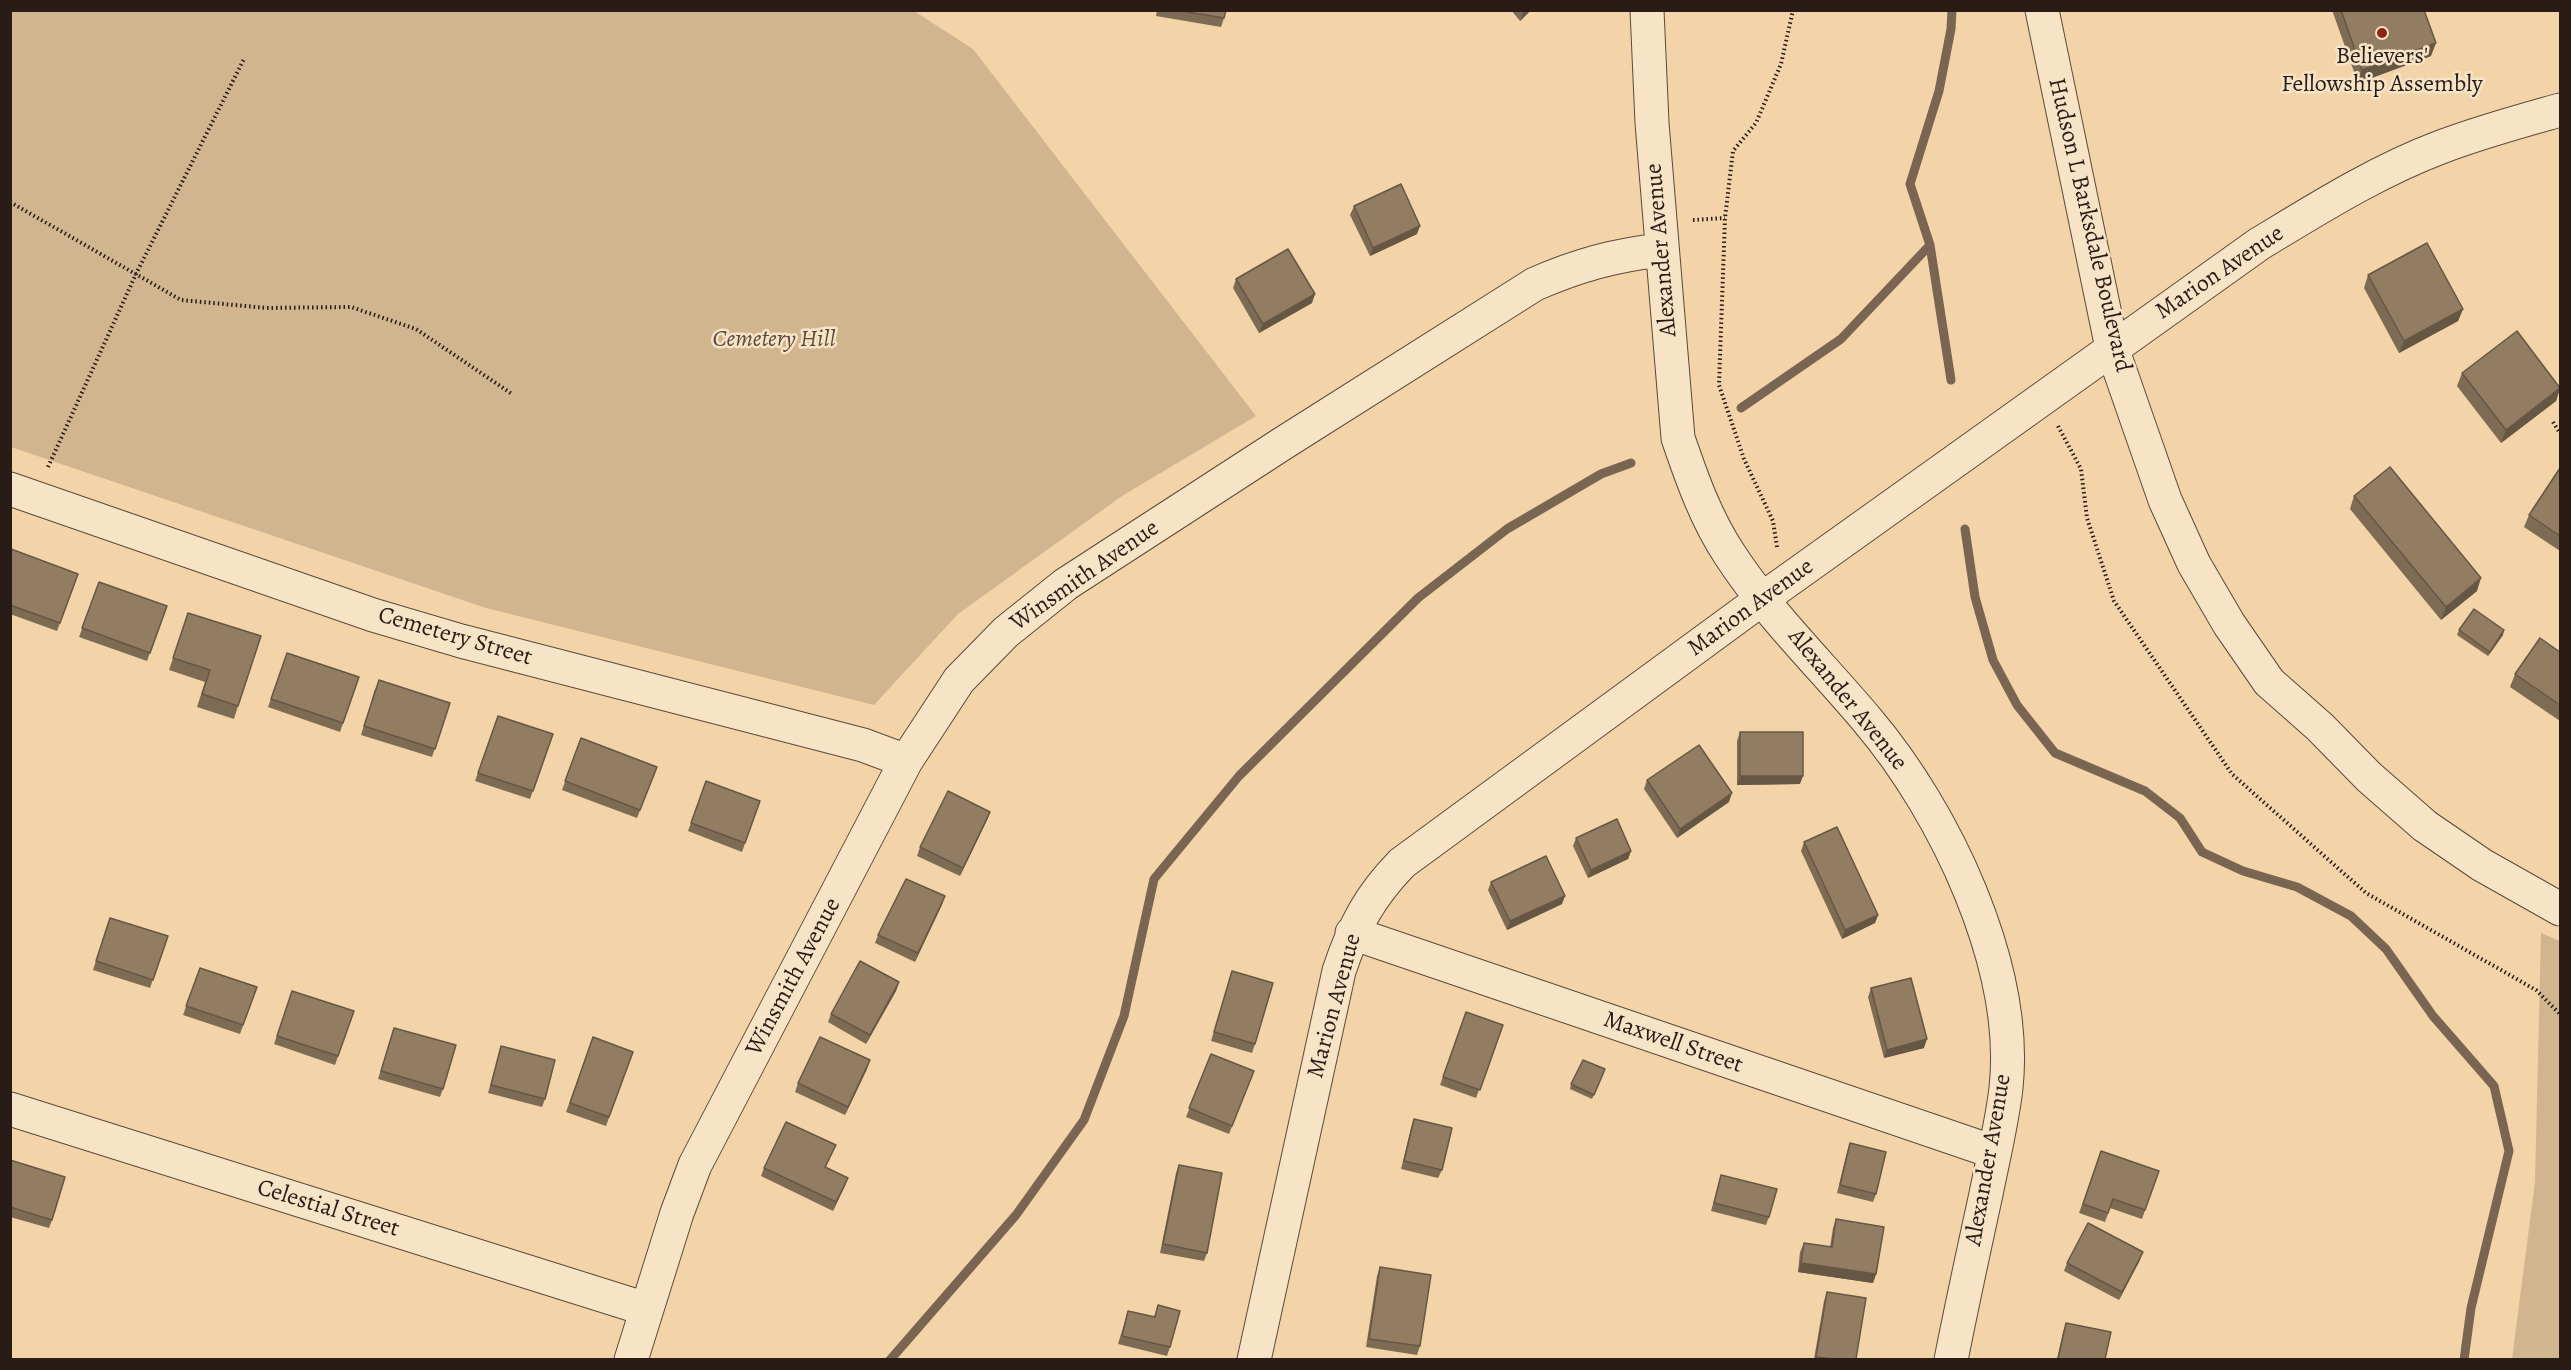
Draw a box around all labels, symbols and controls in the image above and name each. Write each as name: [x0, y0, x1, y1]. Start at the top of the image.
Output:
marker: Believers' Fellowship Assembly: [2375, 26, 2389, 40]
place label: Believers' Fellowship Assembly: [2281, 43, 2483, 99]
street label: Hudson L Barksdale Boulevard: [2041, 75, 2137, 375]
street label: Alexander Avenue: [1640, 162, 1684, 338]
street label: Marion Avenue: [2150, 220, 2290, 326]
park label: Cemetery Hill: [713, 326, 835, 354]
street label: Winsmith Avenue: [1005, 514, 1165, 638]
street label: Marion Avenue: [1682, 553, 1820, 663]
street label: Cemetery Street: [375, 601, 535, 673]
street label: Alexander Avenue: [1781, 623, 1913, 777]
street label: Winsmith Avenue: [740, 893, 848, 1061]
street label: Marion Avenue: [1302, 931, 1368, 1081]
street label: Maxwell Street: [1600, 1006, 1746, 1080]
street label: Alexander Avenue: [1960, 1072, 2018, 1248]
street label: Celestial Street: [253, 1174, 403, 1244]

